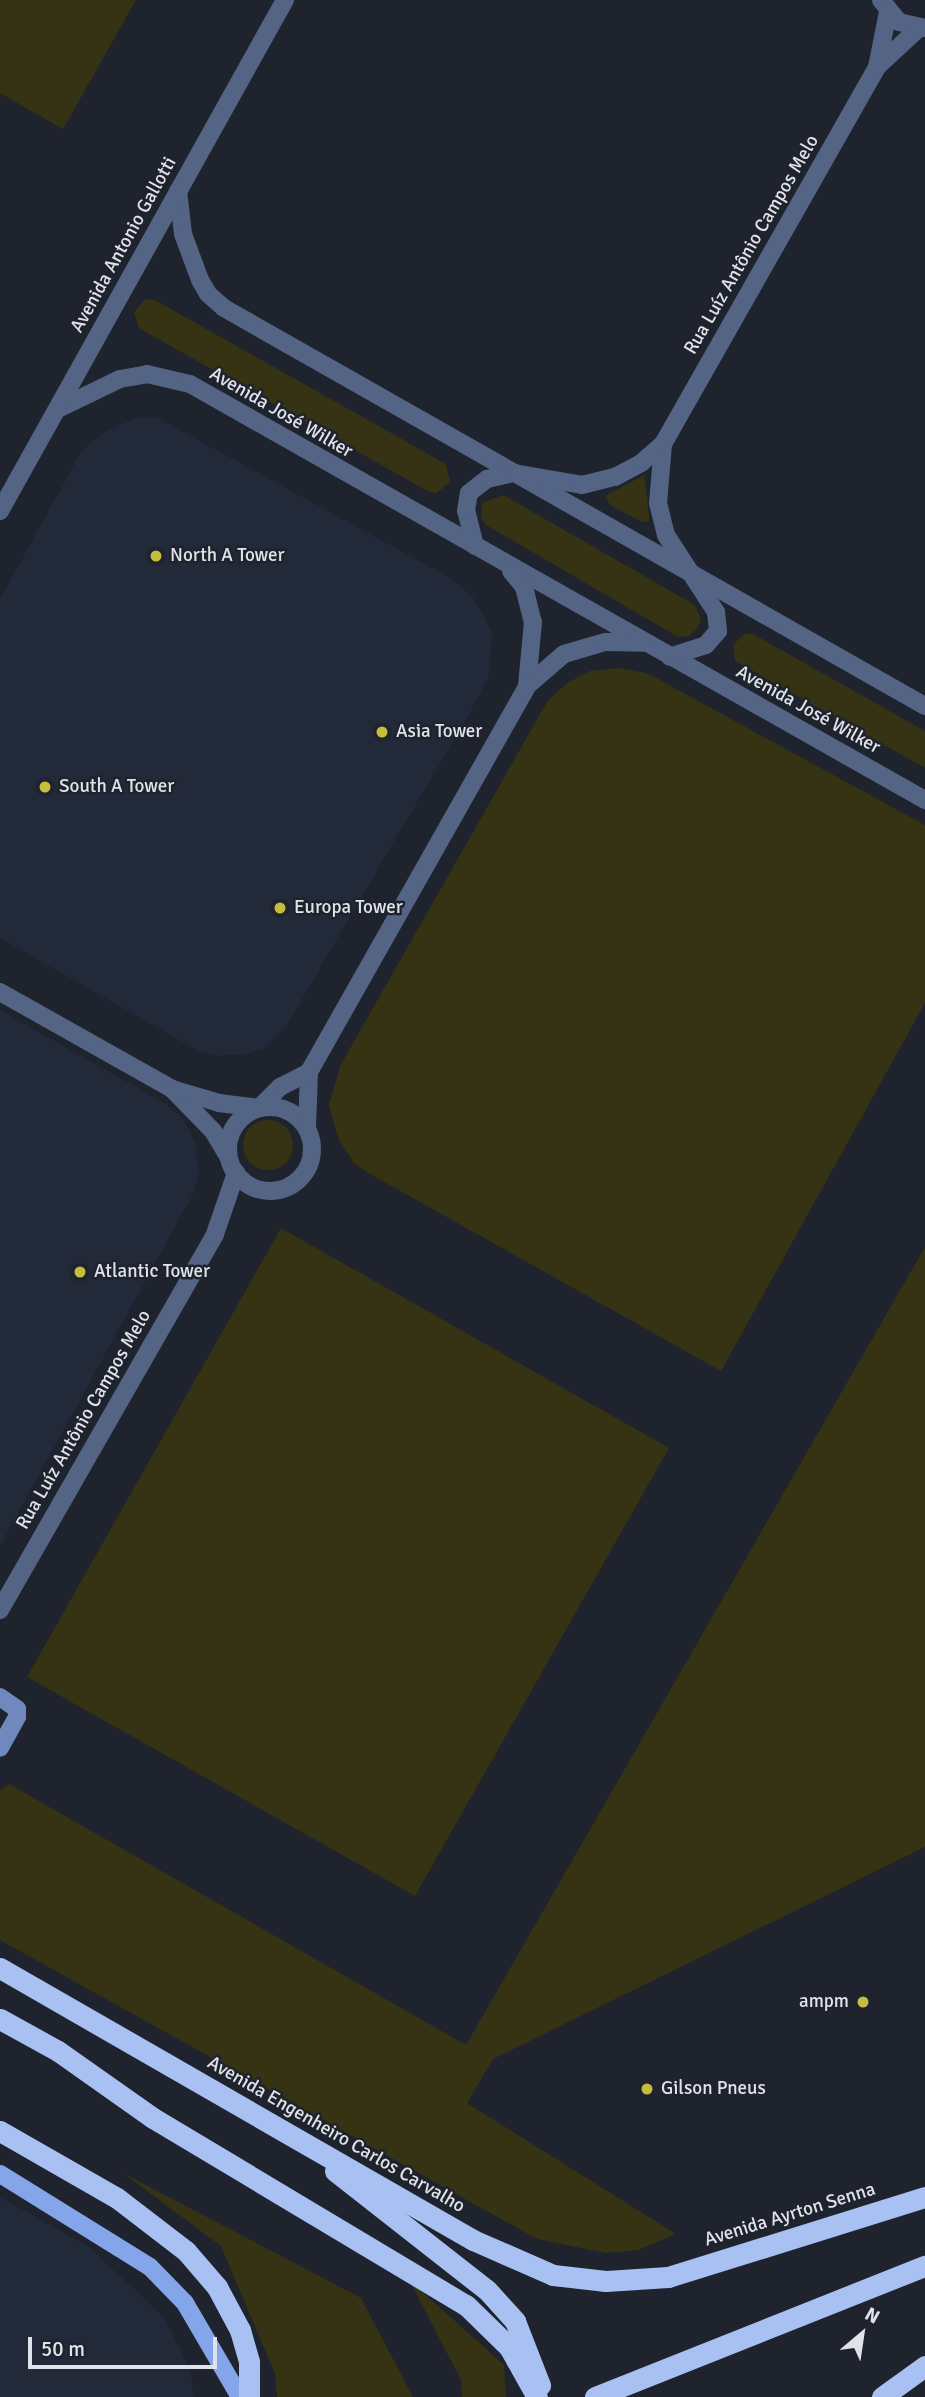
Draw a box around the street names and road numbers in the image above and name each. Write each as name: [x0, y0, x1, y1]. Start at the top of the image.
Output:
street label: Rua Luíz Antônio Campos Melo: [680, 131, 824, 359]
street label: Avenida Antonio Gallotti: [66, 153, 182, 337]
street label: Avenida José Wilker: [205, 363, 357, 463]
street label: Avenida José Wilker: [732, 661, 884, 759]
street label: Rua Luíz Antônio Campos Melo: [12, 1306, 156, 1534]
street label: Avenida Engenheiro Carlos Carvalho: [203, 2052, 469, 2218]
street label: Avenida Ayrton Senna: [702, 2178, 878, 2252]

